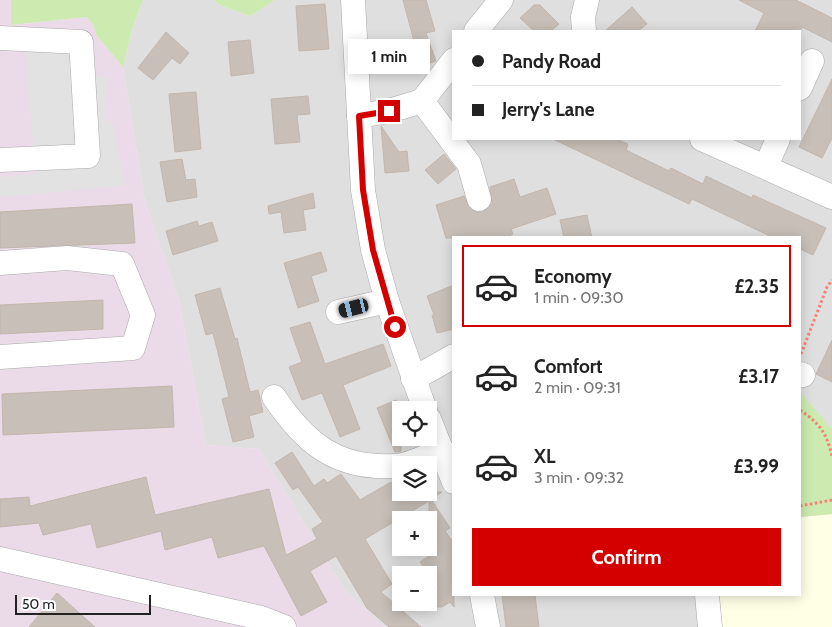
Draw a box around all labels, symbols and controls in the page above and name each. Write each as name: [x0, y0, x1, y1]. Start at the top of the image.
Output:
callout: 1 min: [348, 38, 430, 74]
text: 1 min: [371, 47, 407, 66]
text: Pandy Road: [502, 50, 601, 73]
text: Jerry's Lane: [502, 98, 594, 121]
route end: [378, 100, 400, 122]
icon: car: [474, 264, 519, 309]
text: Economy: [534, 265, 612, 288]
text: £2.35: [734, 275, 779, 298]
text: 1 min · 09:30: [534, 288, 624, 307]
car: [337, 297, 370, 319]
route start: [384, 316, 406, 338]
icon: car: [474, 354, 519, 399]
text: Comfort: [534, 355, 603, 378]
text: £3.17: [738, 365, 779, 388]
text: 2 min · 09:31: [534, 378, 621, 397]
map controls: [392, 401, 437, 611]
button: locate: [392, 401, 437, 446]
icon: car: [474, 444, 519, 489]
text: XL: [534, 445, 555, 468]
text: £3.99: [734, 455, 779, 478]
button: layers: [392, 456, 437, 501]
text: 3 min · 09:32: [534, 468, 624, 487]
button: +: [392, 511, 437, 556]
button: Confirm: [472, 528, 781, 586]
button: −: [392, 566, 437, 611]
scale bar: [15, 592, 151, 615]
text: 50 m: [22, 595, 55, 613]

